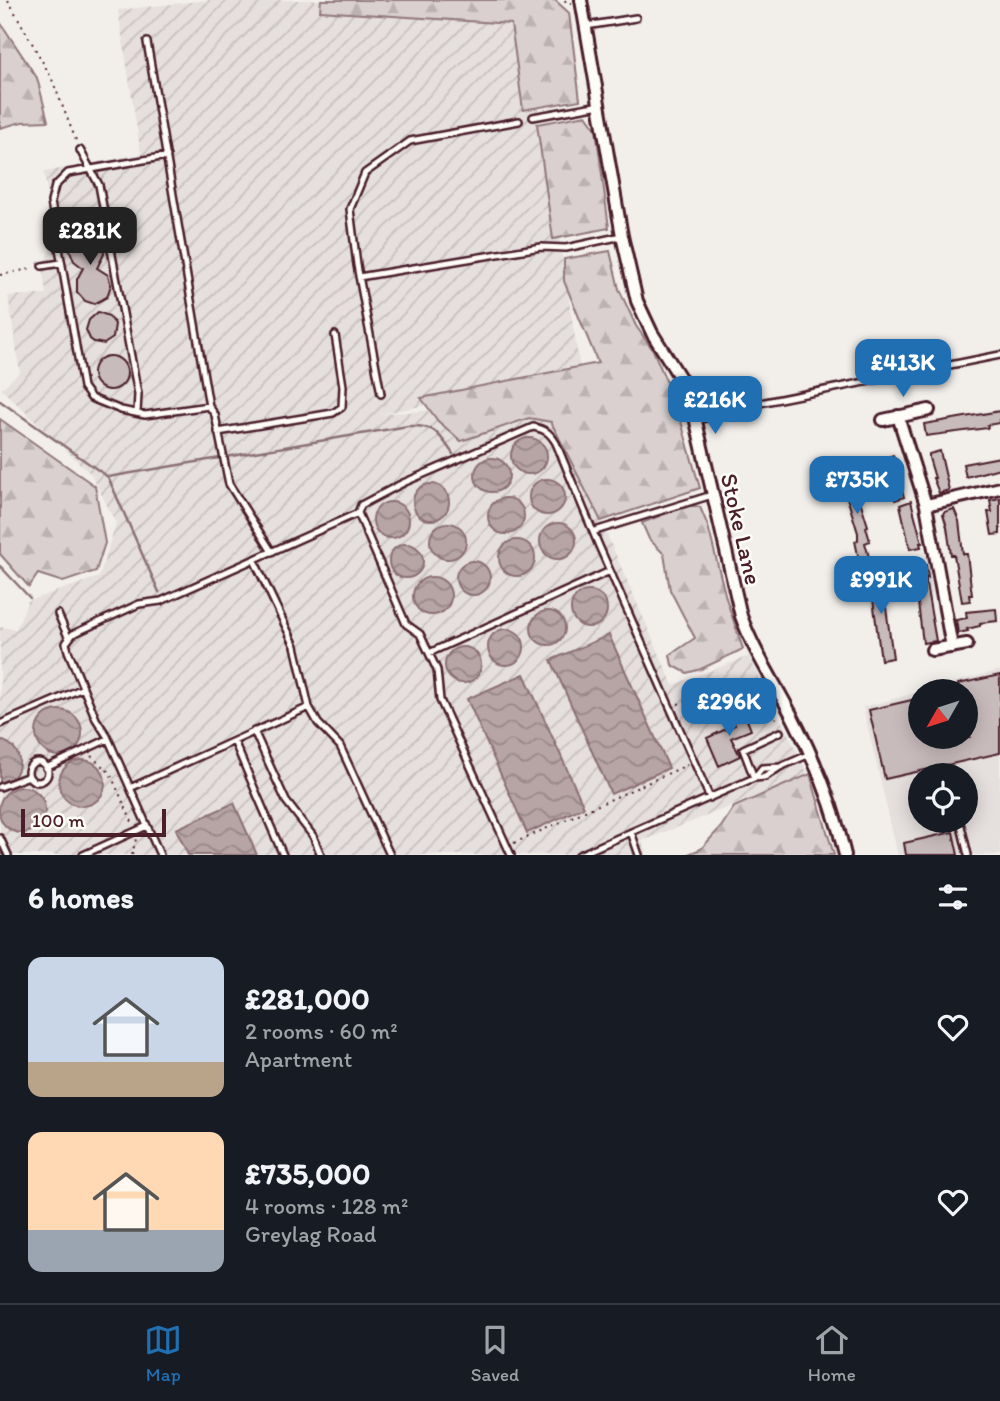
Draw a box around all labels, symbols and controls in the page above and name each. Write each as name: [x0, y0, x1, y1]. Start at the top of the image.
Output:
pin: £281K: [41, 208, 139, 267]
text: £281K: [59, 216, 121, 244]
pin: £413K: [854, 340, 952, 399]
text: £413K: [871, 348, 935, 376]
pin: £216K: [666, 376, 764, 436]
text: £216K: [684, 385, 746, 413]
pin: £735K: [808, 456, 906, 516]
text: £735K: [825, 465, 889, 493]
street label: Stoke Lane: [715, 470, 768, 587]
pin: £991K: [832, 556, 930, 616]
text: £991K: [850, 565, 912, 593]
pin: £296K: [680, 678, 778, 738]
north arrow: [908, 679, 978, 749]
map controls: [908, 679, 978, 833]
text: £296K: [697, 687, 761, 715]
button: locate: [908, 763, 978, 833]
scale bar: [21, 806, 166, 838]
text: 100 m: [32, 809, 84, 832]
icon: filters: [934, 878, 972, 916]
text: 6 homes: [28, 879, 134, 916]
text: £281,000: [245, 980, 370, 1017]
icon: home: [84, 985, 168, 1069]
icon: heart: [934, 1008, 972, 1046]
text: 2 rooms · 60 m²: [245, 1017, 398, 1045]
text: Apartment: [245, 1045, 352, 1073]
text: £735,000: [245, 1155, 371, 1192]
icon: home: [84, 1160, 168, 1244]
icon: heart: [934, 1183, 972, 1221]
text: 4 rooms · 128 m²: [245, 1192, 408, 1220]
text: Greylag Road: [245, 1220, 376, 1248]
tab: Map: [144, 1321, 182, 1386]
tab: Saved: [471, 1321, 519, 1386]
tab: Home: [808, 1321, 856, 1386]

